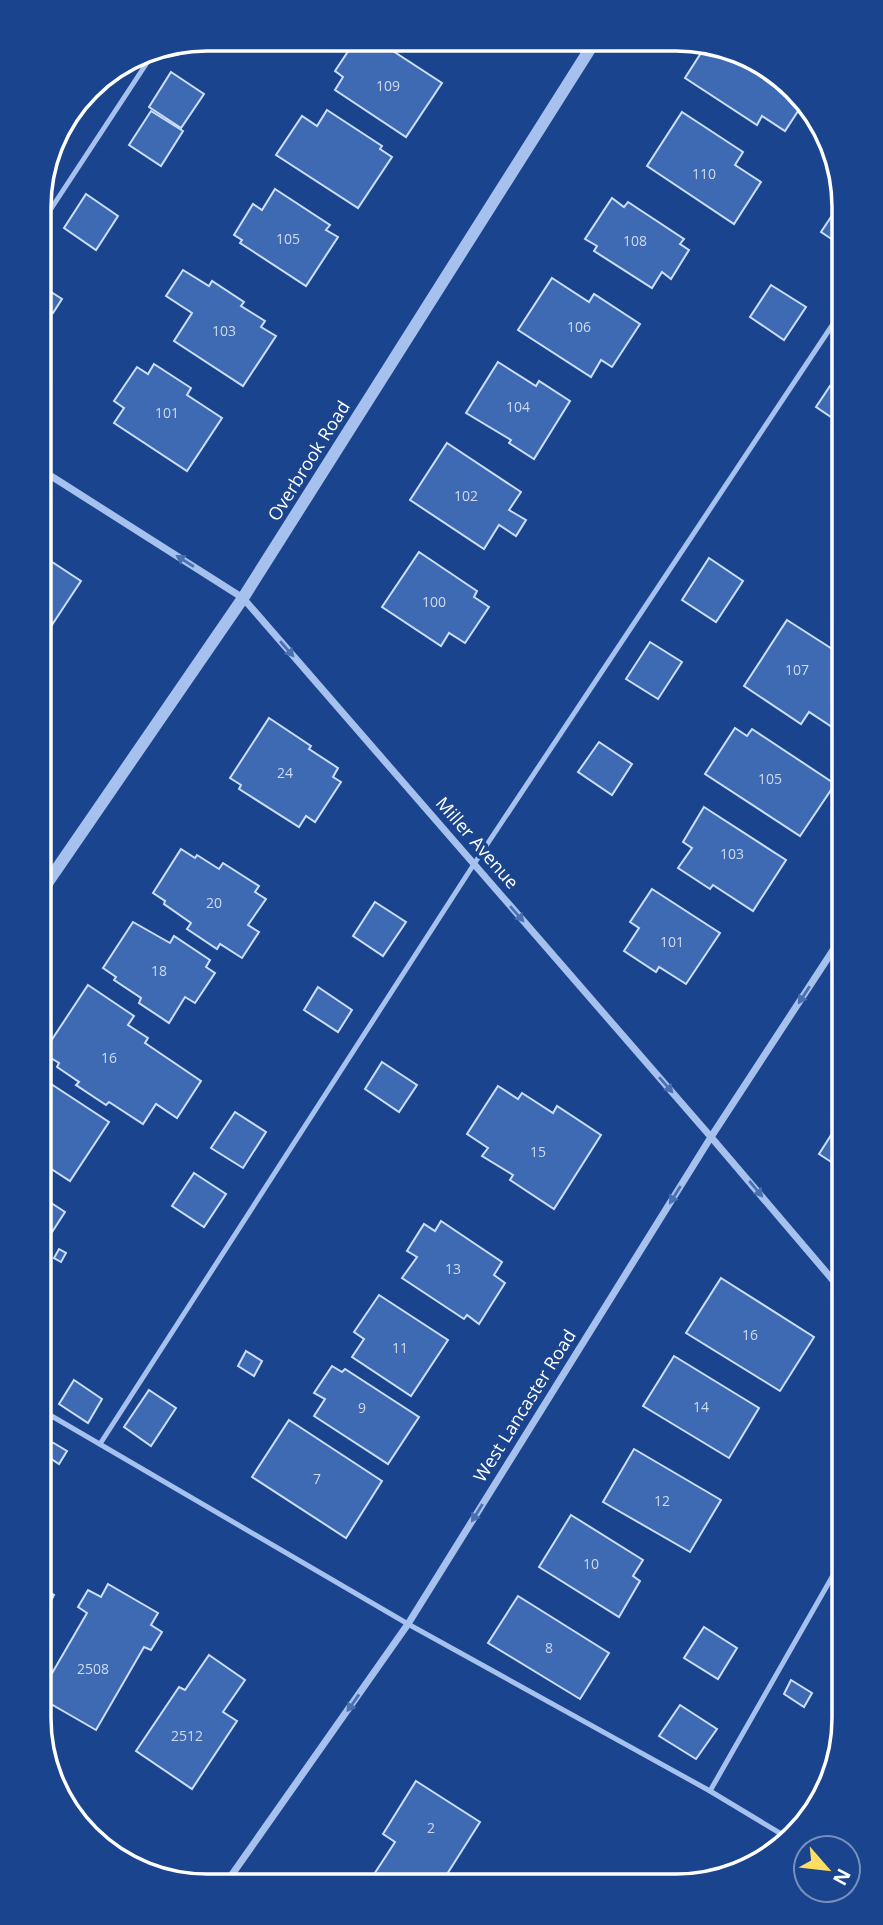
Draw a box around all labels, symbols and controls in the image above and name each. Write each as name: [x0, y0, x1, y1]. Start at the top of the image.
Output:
house number: 109: [376, 76, 400, 95]
house number: 110: [692, 164, 716, 183]
house number: 105: [276, 229, 300, 248]
house number: 108: [623, 231, 647, 250]
house number: 106: [567, 317, 591, 336]
house number: 103: [212, 321, 236, 340]
street label: Overbrook Road: [262, 396, 355, 525]
house number: 104: [506, 397, 530, 416]
house number: 101: [155, 403, 179, 422]
house number: 102: [454, 486, 478, 505]
one-way arrow: [175, 555, 195, 568]
house number: 100: [422, 592, 446, 611]
one-way arrow: [279, 641, 295, 658]
house number: 107: [785, 660, 809, 679]
house number: 24: [277, 763, 293, 782]
house number: 105: [758, 769, 782, 788]
street label: Miller Avenue: [431, 791, 524, 893]
house number: 103: [720, 844, 744, 863]
house number: 20: [206, 893, 222, 912]
one-way arrow: [509, 905, 524, 922]
house number: 101: [660, 932, 684, 951]
house number: 18: [151, 961, 167, 980]
one-way arrow: [798, 986, 811, 1005]
house number: 16: [101, 1048, 117, 1067]
one-way arrow: [658, 1076, 674, 1094]
house number: 15: [530, 1142, 546, 1161]
one-way arrow: [748, 1179, 763, 1197]
one-way arrow: [669, 1185, 682, 1204]
house number: 13: [445, 1259, 461, 1278]
street label: West Lancaster Road: [467, 1325, 581, 1486]
house number: 16: [742, 1325, 758, 1344]
house number: 11: [392, 1338, 408, 1357]
house number: 14: [693, 1397, 709, 1416]
house number: 9: [358, 1398, 366, 1417]
house number: 7: [313, 1469, 321, 1488]
house number: 12: [654, 1491, 670, 1510]
one-way arrow: [471, 1503, 484, 1522]
house number: 10: [583, 1554, 599, 1573]
house number: 8: [545, 1638, 553, 1657]
house number: 2508: [77, 1659, 109, 1678]
one-way arrow: [346, 1694, 360, 1712]
house number: 2512: [171, 1726, 203, 1745]
house number: 2: [427, 1818, 435, 1837]
north arrow: [792, 1834, 862, 1904]
text: N: [827, 1864, 857, 1890]

